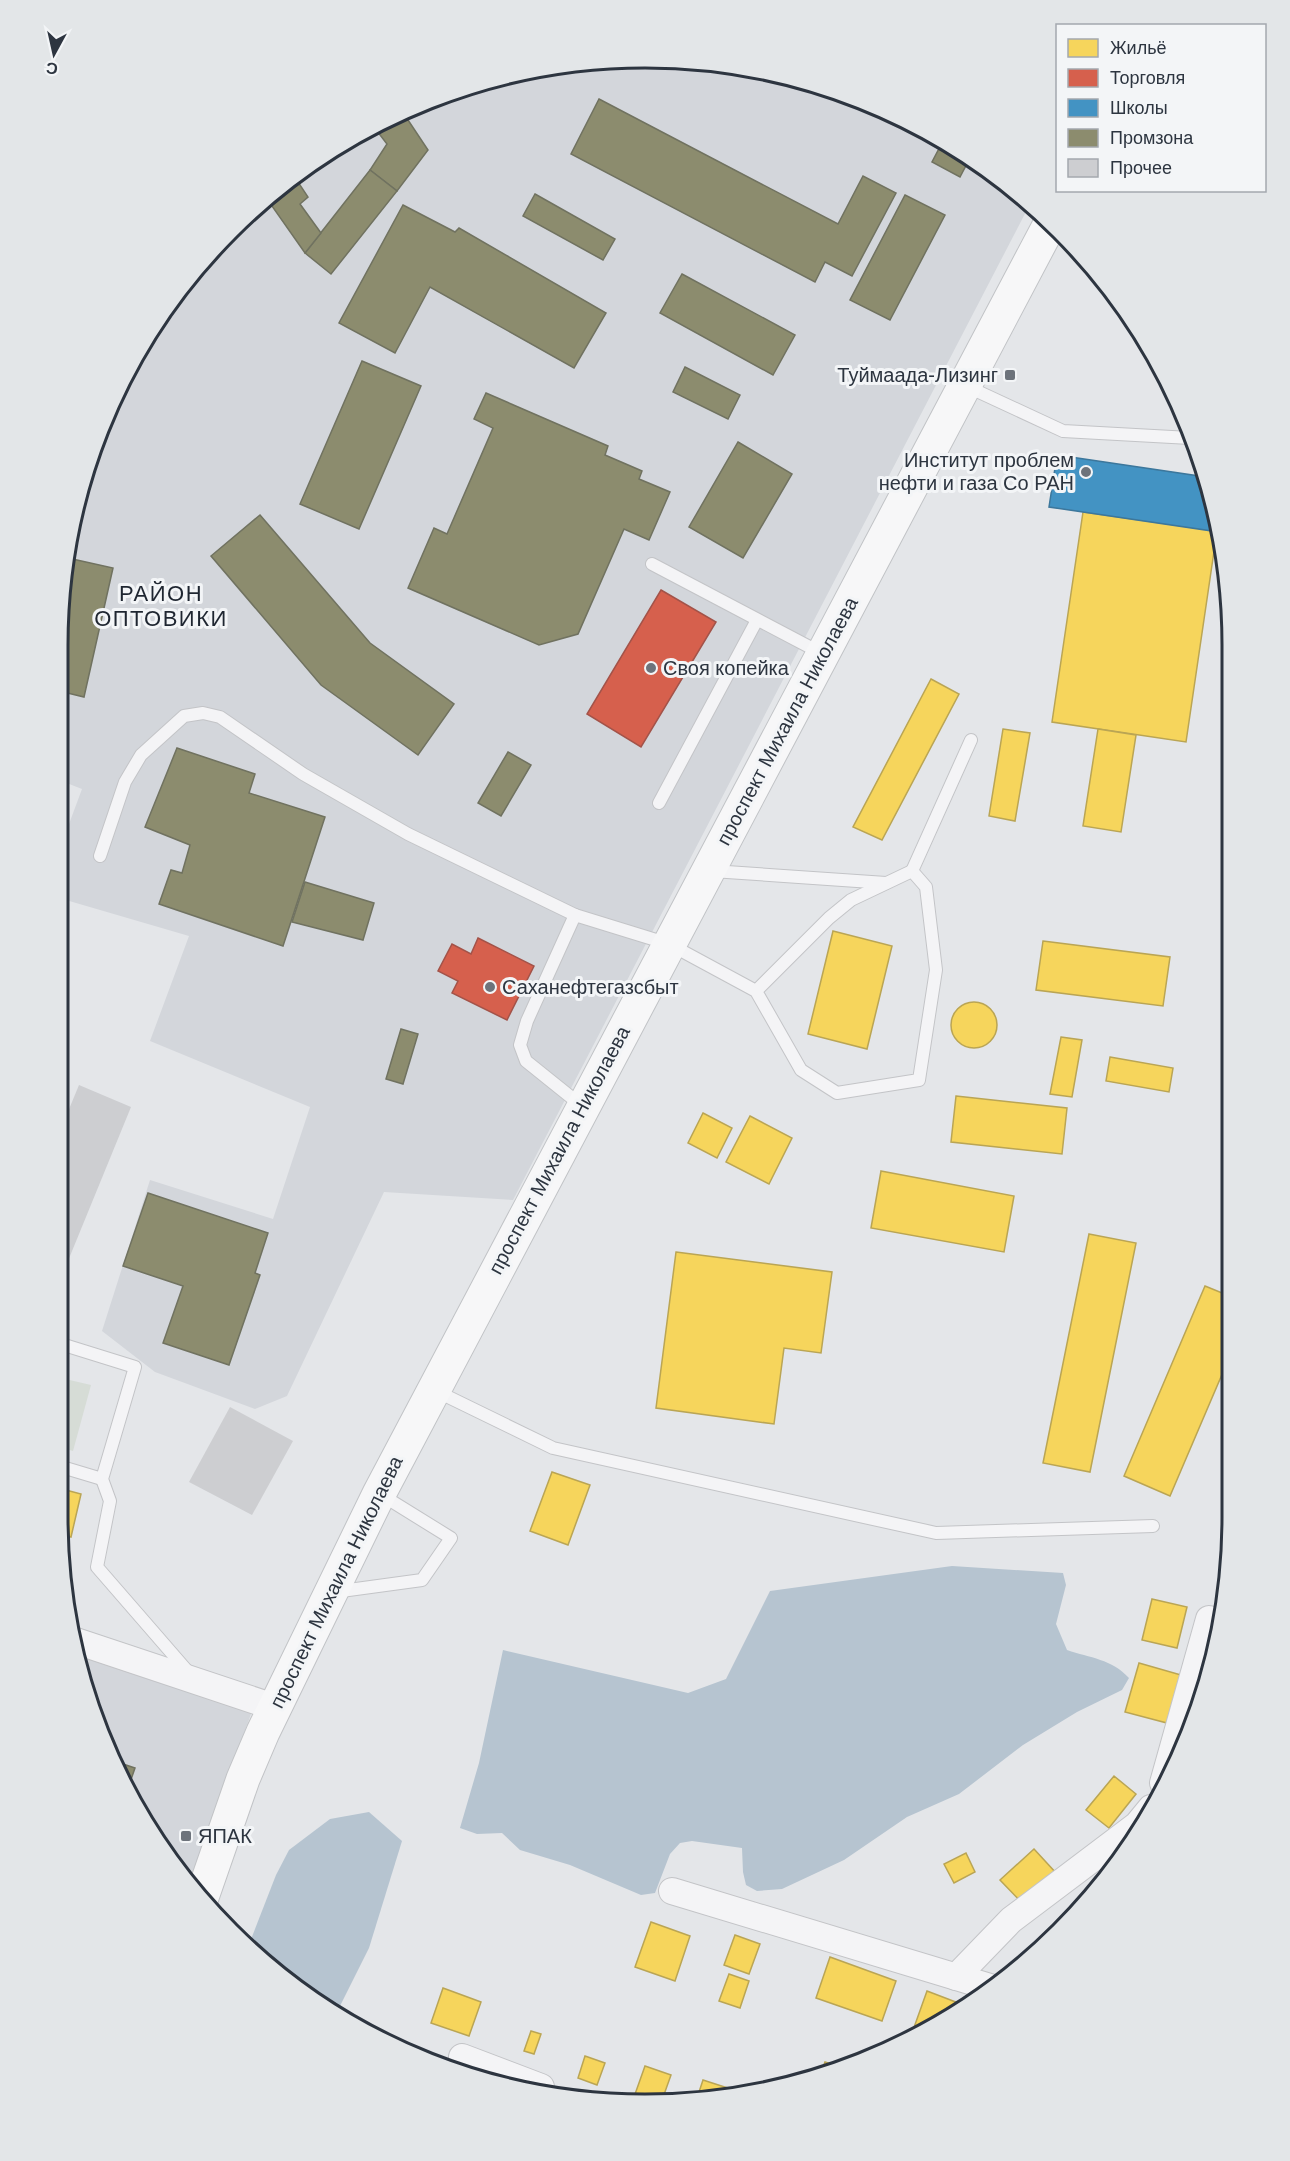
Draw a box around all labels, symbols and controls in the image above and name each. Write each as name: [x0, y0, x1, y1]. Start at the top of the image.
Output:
north arrow: [24, 24, 84, 84]
legend: [1056, 24, 1266, 192]
text: Жильё: [1110, 38, 1167, 58]
text: С: [45, 59, 59, 78]
text: Торговля: [1110, 68, 1185, 88]
text: Школы: [1110, 98, 1168, 118]
text: Промзона: [1110, 128, 1194, 148]
text: Прочее: [1110, 158, 1172, 178]
place label: Туймаада-Лизинг: [837, 364, 998, 386]
marker: Туймаада-Лизинг: [1003, 368, 1017, 382]
place label: Институт проблем нефти и газа Со РАН: [879, 449, 1074, 494]
marker: Институт проблем нефти и газа Со РАН: [1079, 465, 1093, 479]
district label: РАЙОН ОПТОВИКИ: [94, 581, 228, 631]
street label: проспект Михаила Николаева: [712, 592, 862, 849]
place label: Своя копейка: [663, 657, 790, 679]
marker: Своя копейка: [644, 661, 658, 675]
place label: Саханефтегазсбыт: [502, 976, 679, 998]
marker: Саханефтегазсбыт: [483, 980, 497, 994]
street label: проспект Михаила Николаева: [484, 1021, 634, 1278]
street label: проспект Михаила Николаева: [265, 1452, 407, 1712]
place label: ЯПАК: [198, 1825, 252, 1847]
marker: ЯПАК: [179, 1829, 193, 1843]

